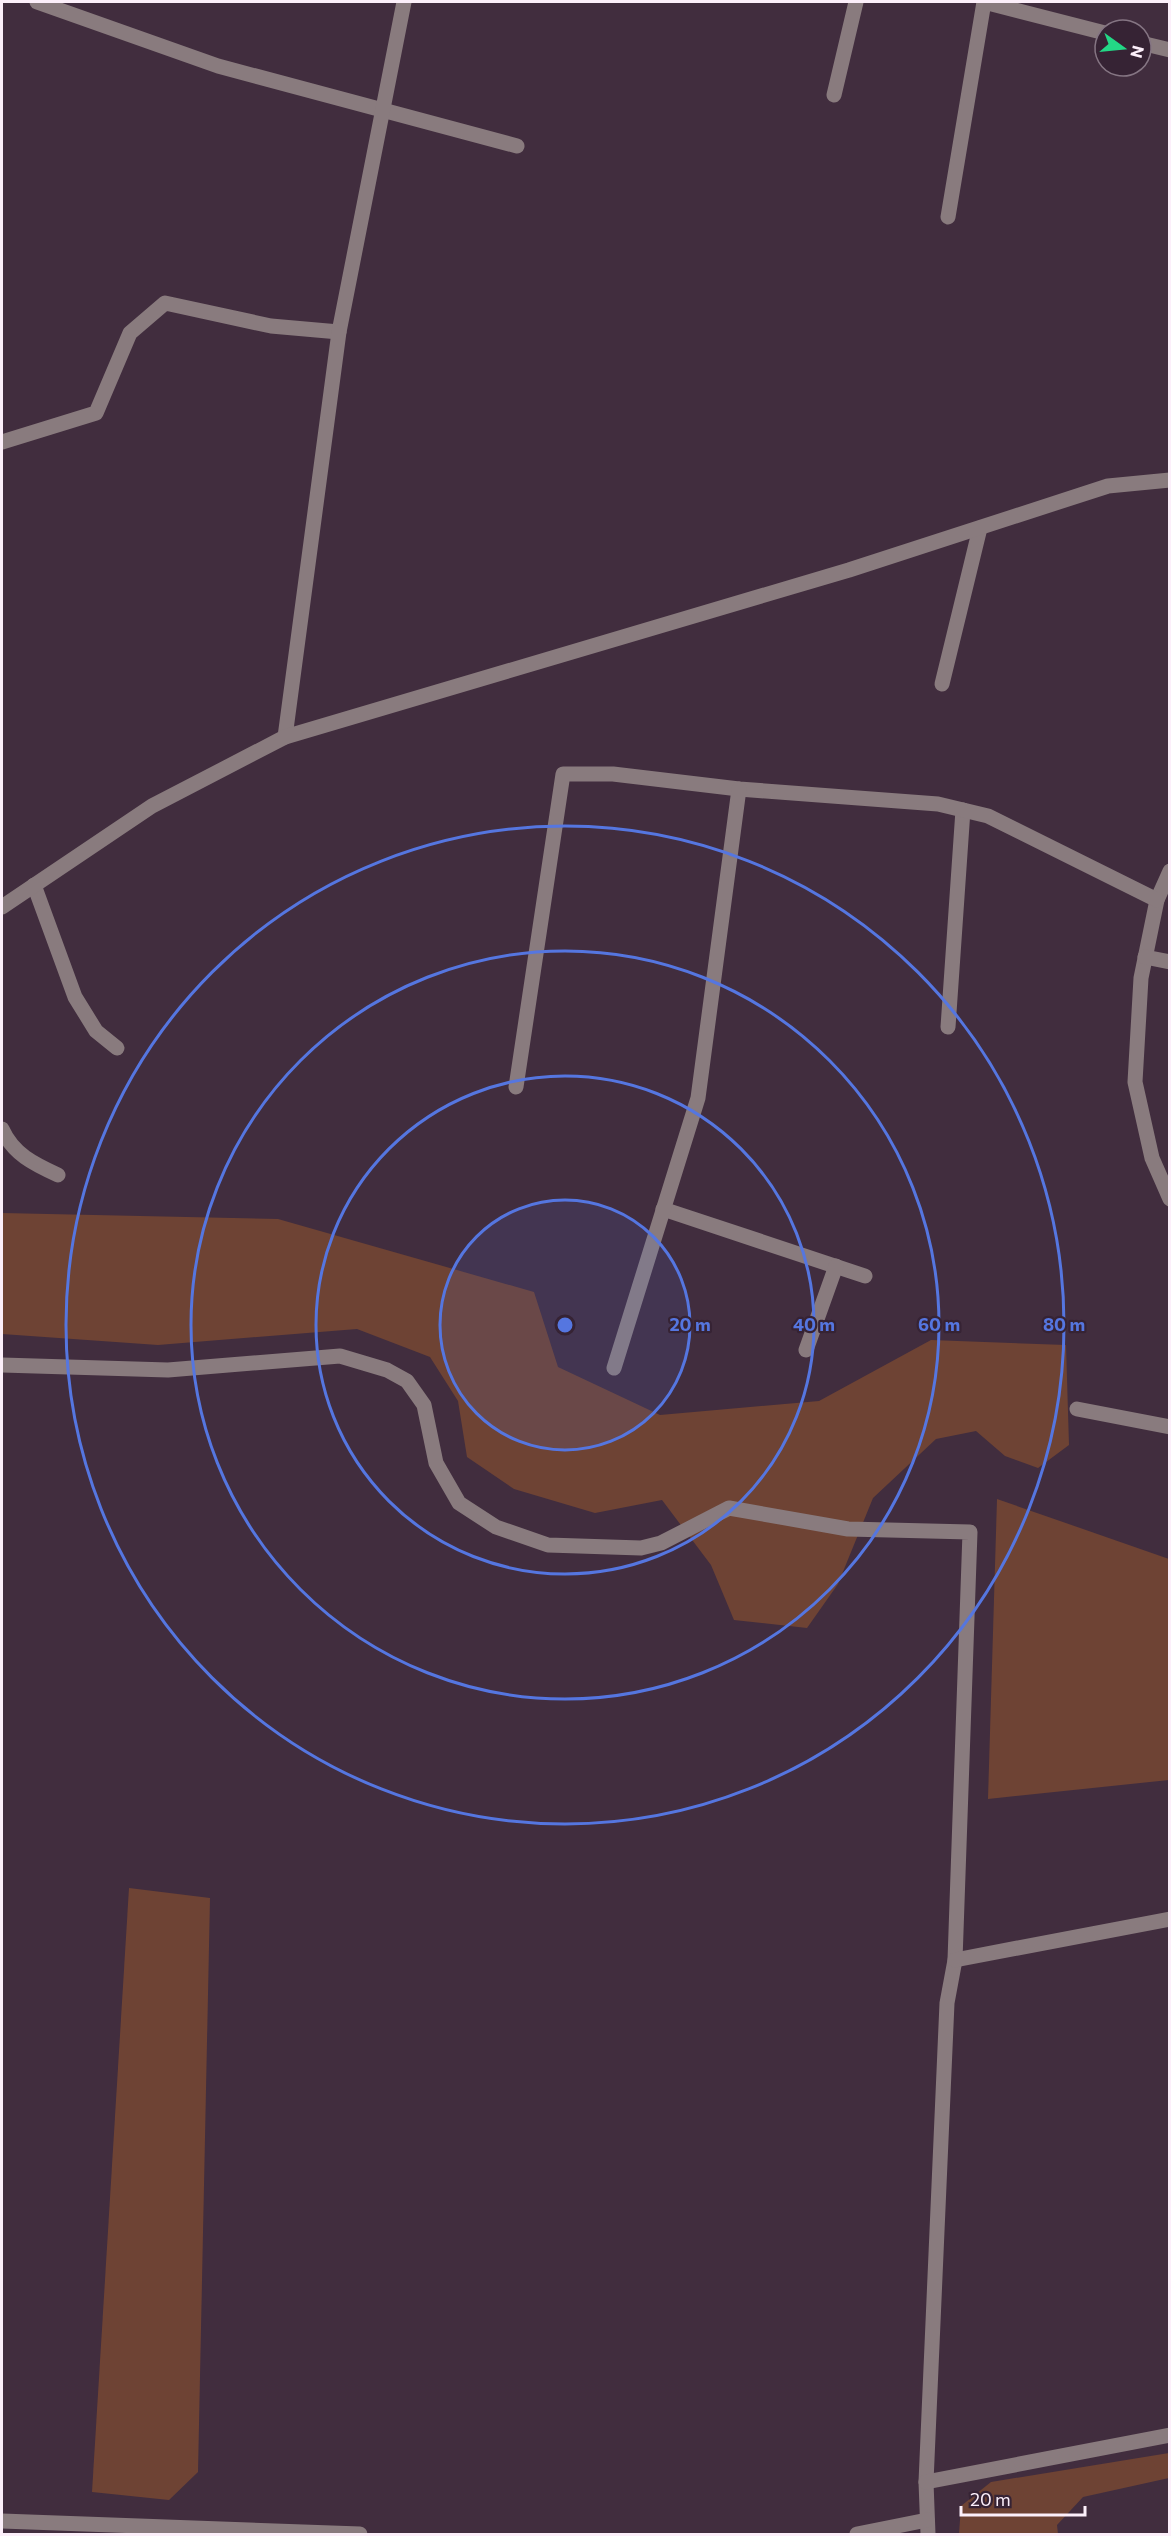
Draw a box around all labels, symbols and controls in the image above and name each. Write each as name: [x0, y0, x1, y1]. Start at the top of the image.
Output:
north arrow: [1093, 18, 1153, 78]
text: N: [1127, 44, 1149, 60]
text: 20 m: [669, 1313, 711, 1335]
text: 40 m: [793, 1313, 835, 1335]
text: 60 m: [918, 1313, 960, 1335]
text: 80 m: [1043, 1313, 1085, 1335]
centre of rings: [555, 1315, 575, 1335]
scale bar: [961, 2479, 1086, 2517]
text: 20 m: [970, 2488, 1011, 2510]

